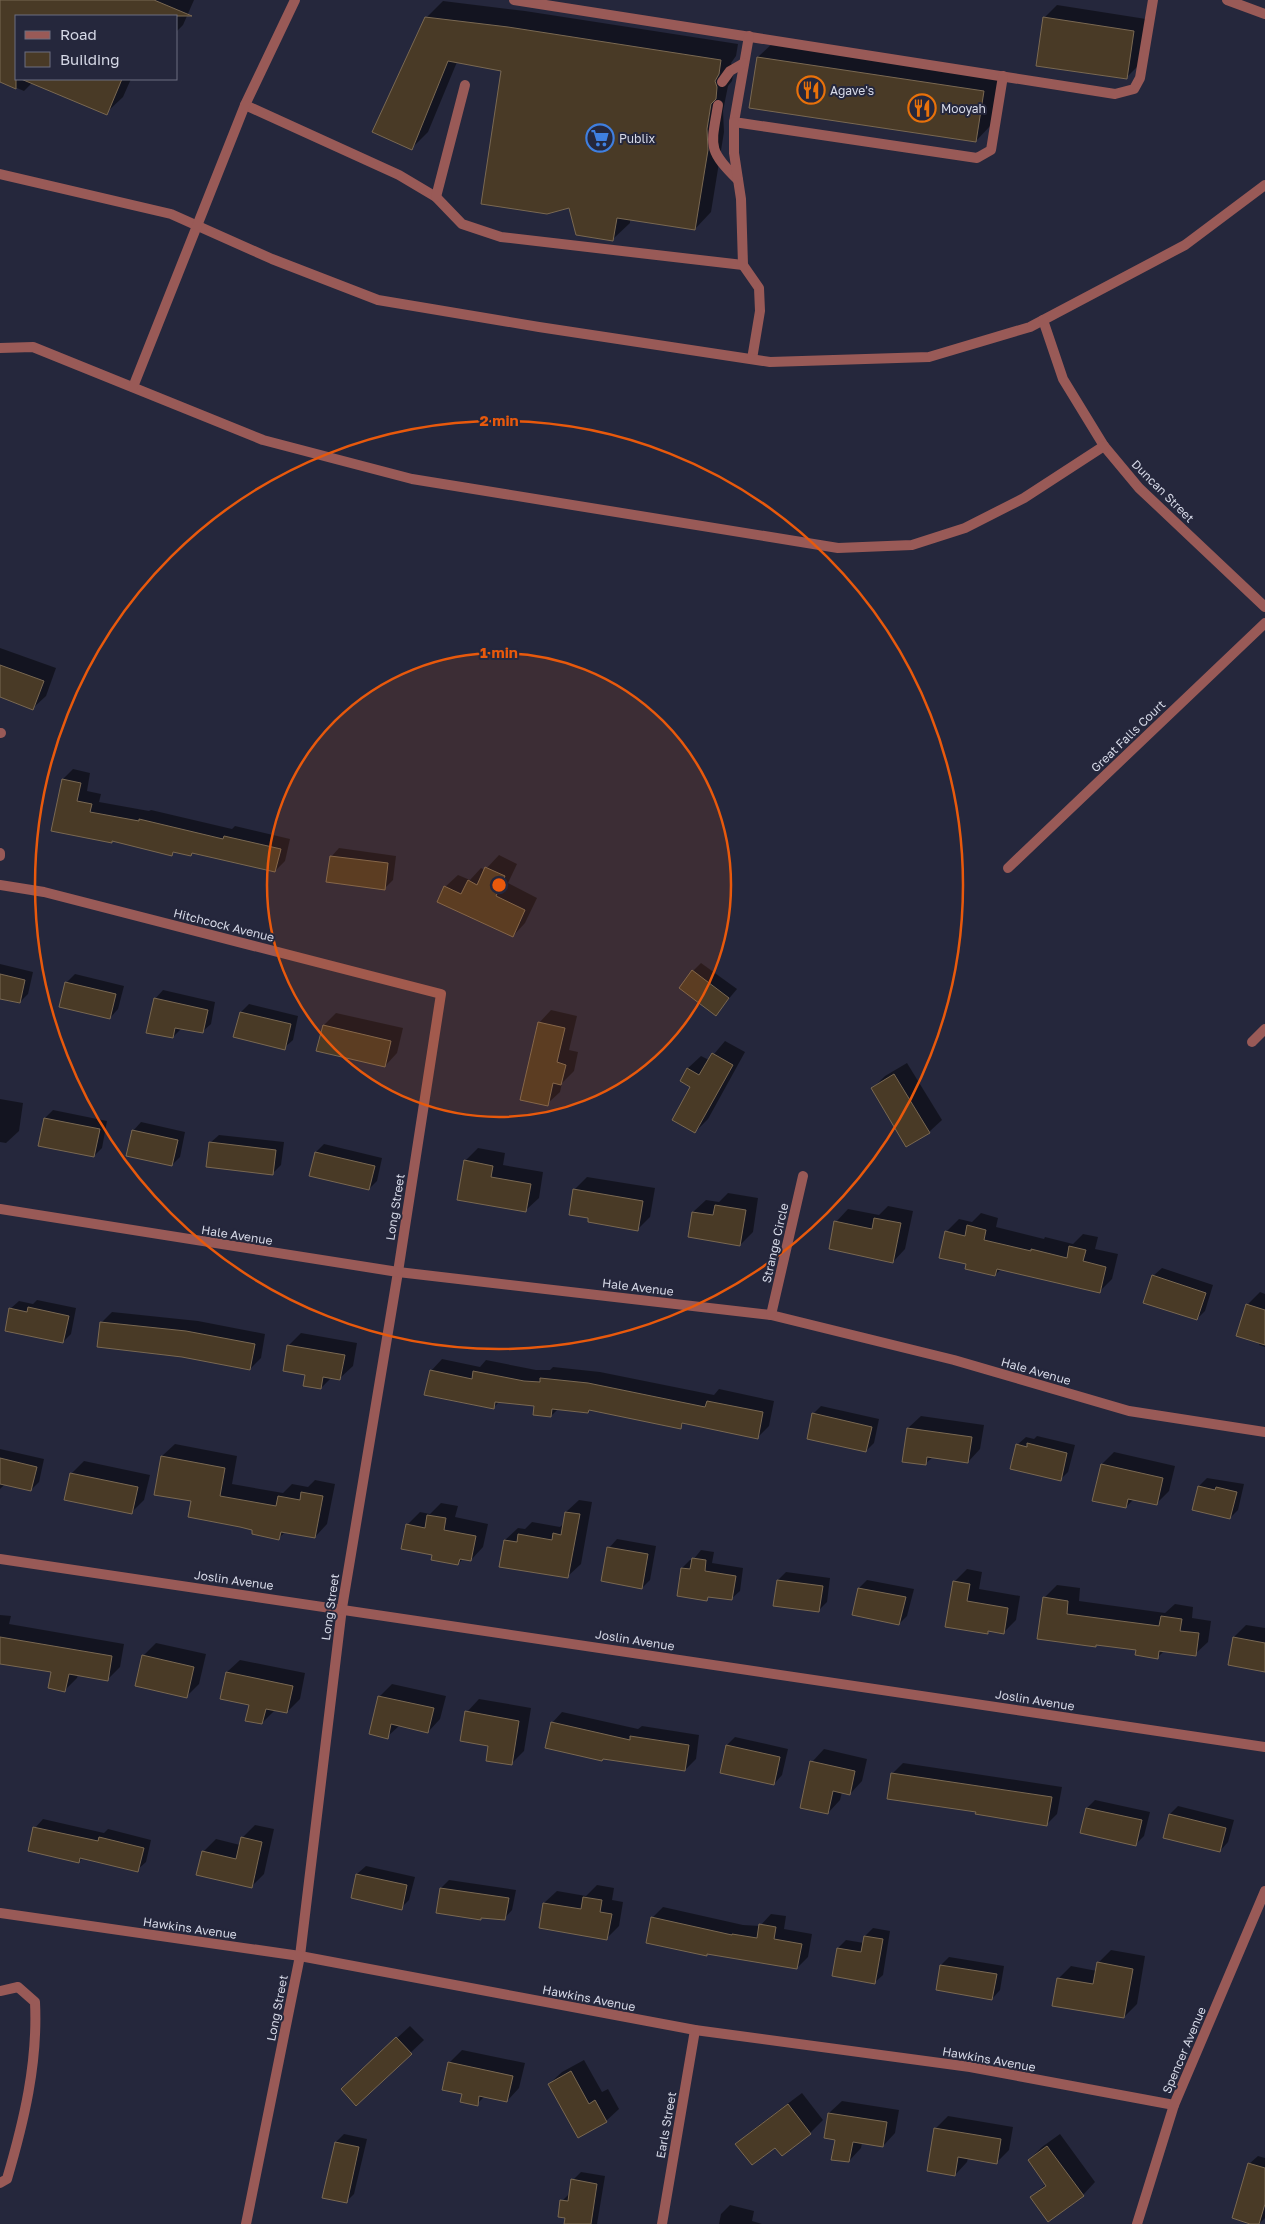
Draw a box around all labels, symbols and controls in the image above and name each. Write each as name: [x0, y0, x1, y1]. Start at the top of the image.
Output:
legend: [15, 15, 178, 80]
text: Road: [60, 25, 97, 43]
text: Building: [60, 50, 120, 68]
restaurant icon: Agave's: [796, 75, 826, 105]
place label: Agave's: [830, 83, 874, 98]
restaurant icon: Mooyah: [907, 93, 937, 123]
place label: Mooyah: [941, 101, 986, 116]
supermarket icon: Publix: [585, 123, 615, 153]
place label: Publix: [619, 131, 656, 146]
text: 2 min: [479, 411, 519, 429]
street label: Duncan Street: [1129, 457, 1198, 526]
text: 1 min: [480, 643, 518, 661]
street label: Great Falls Court: [1088, 697, 1168, 775]
centre of rings: [490, 876, 508, 894]
street label: Hitchcock Avenue: [172, 905, 276, 945]
street label: Long Street: [382, 1172, 408, 1241]
street label: Strange Circle: [759, 1202, 791, 1284]
street label: Hale Avenue: [200, 1222, 274, 1248]
street label: Hale Avenue: [601, 1275, 675, 1299]
street label: Hale Avenue: [999, 1354, 1073, 1388]
street label: Joslin Avenue: [193, 1567, 275, 1593]
street label: Long Street: [318, 1572, 342, 1641]
street label: Joslin Avenue: [594, 1626, 676, 1654]
street label: Joslin Avenue: [994, 1686, 1076, 1714]
street label: Hawkins Avenue: [142, 1914, 238, 1942]
street label: Long Street: [263, 1973, 291, 2042]
street label: Hawkins Avenue: [541, 1982, 637, 2014]
street label: Spencer Avenue: [1159, 2004, 1209, 2096]
street label: Hawkins Avenue: [941, 2043, 1037, 2075]
street label: Earls Street: [653, 2090, 679, 2159]

